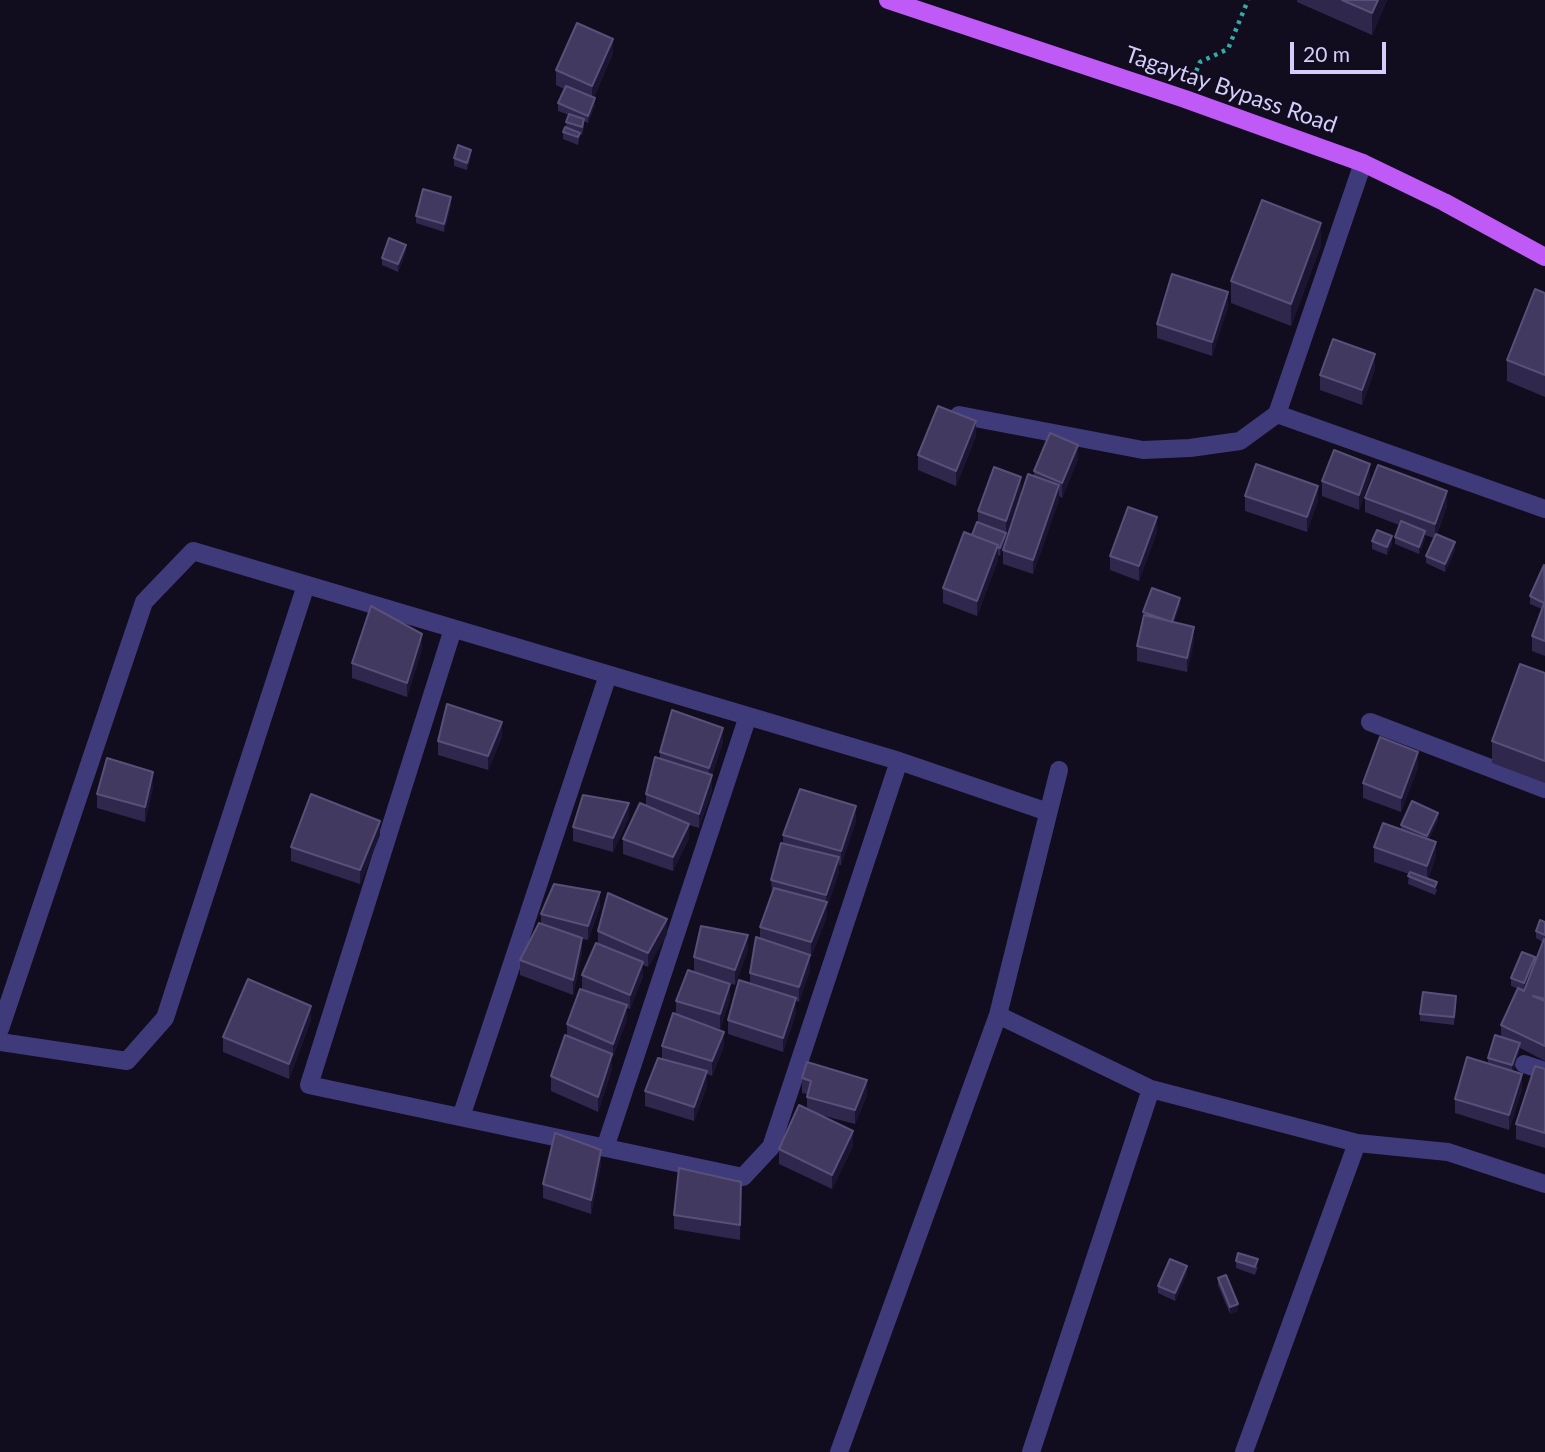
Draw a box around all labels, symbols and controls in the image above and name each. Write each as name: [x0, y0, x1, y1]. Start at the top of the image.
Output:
scale bar: [1293, 28, 1389, 72]
street label: Tagaytay Bypass Road: [1122, 41, 1340, 139]
text: 20 m: [1303, 41, 1350, 66]

